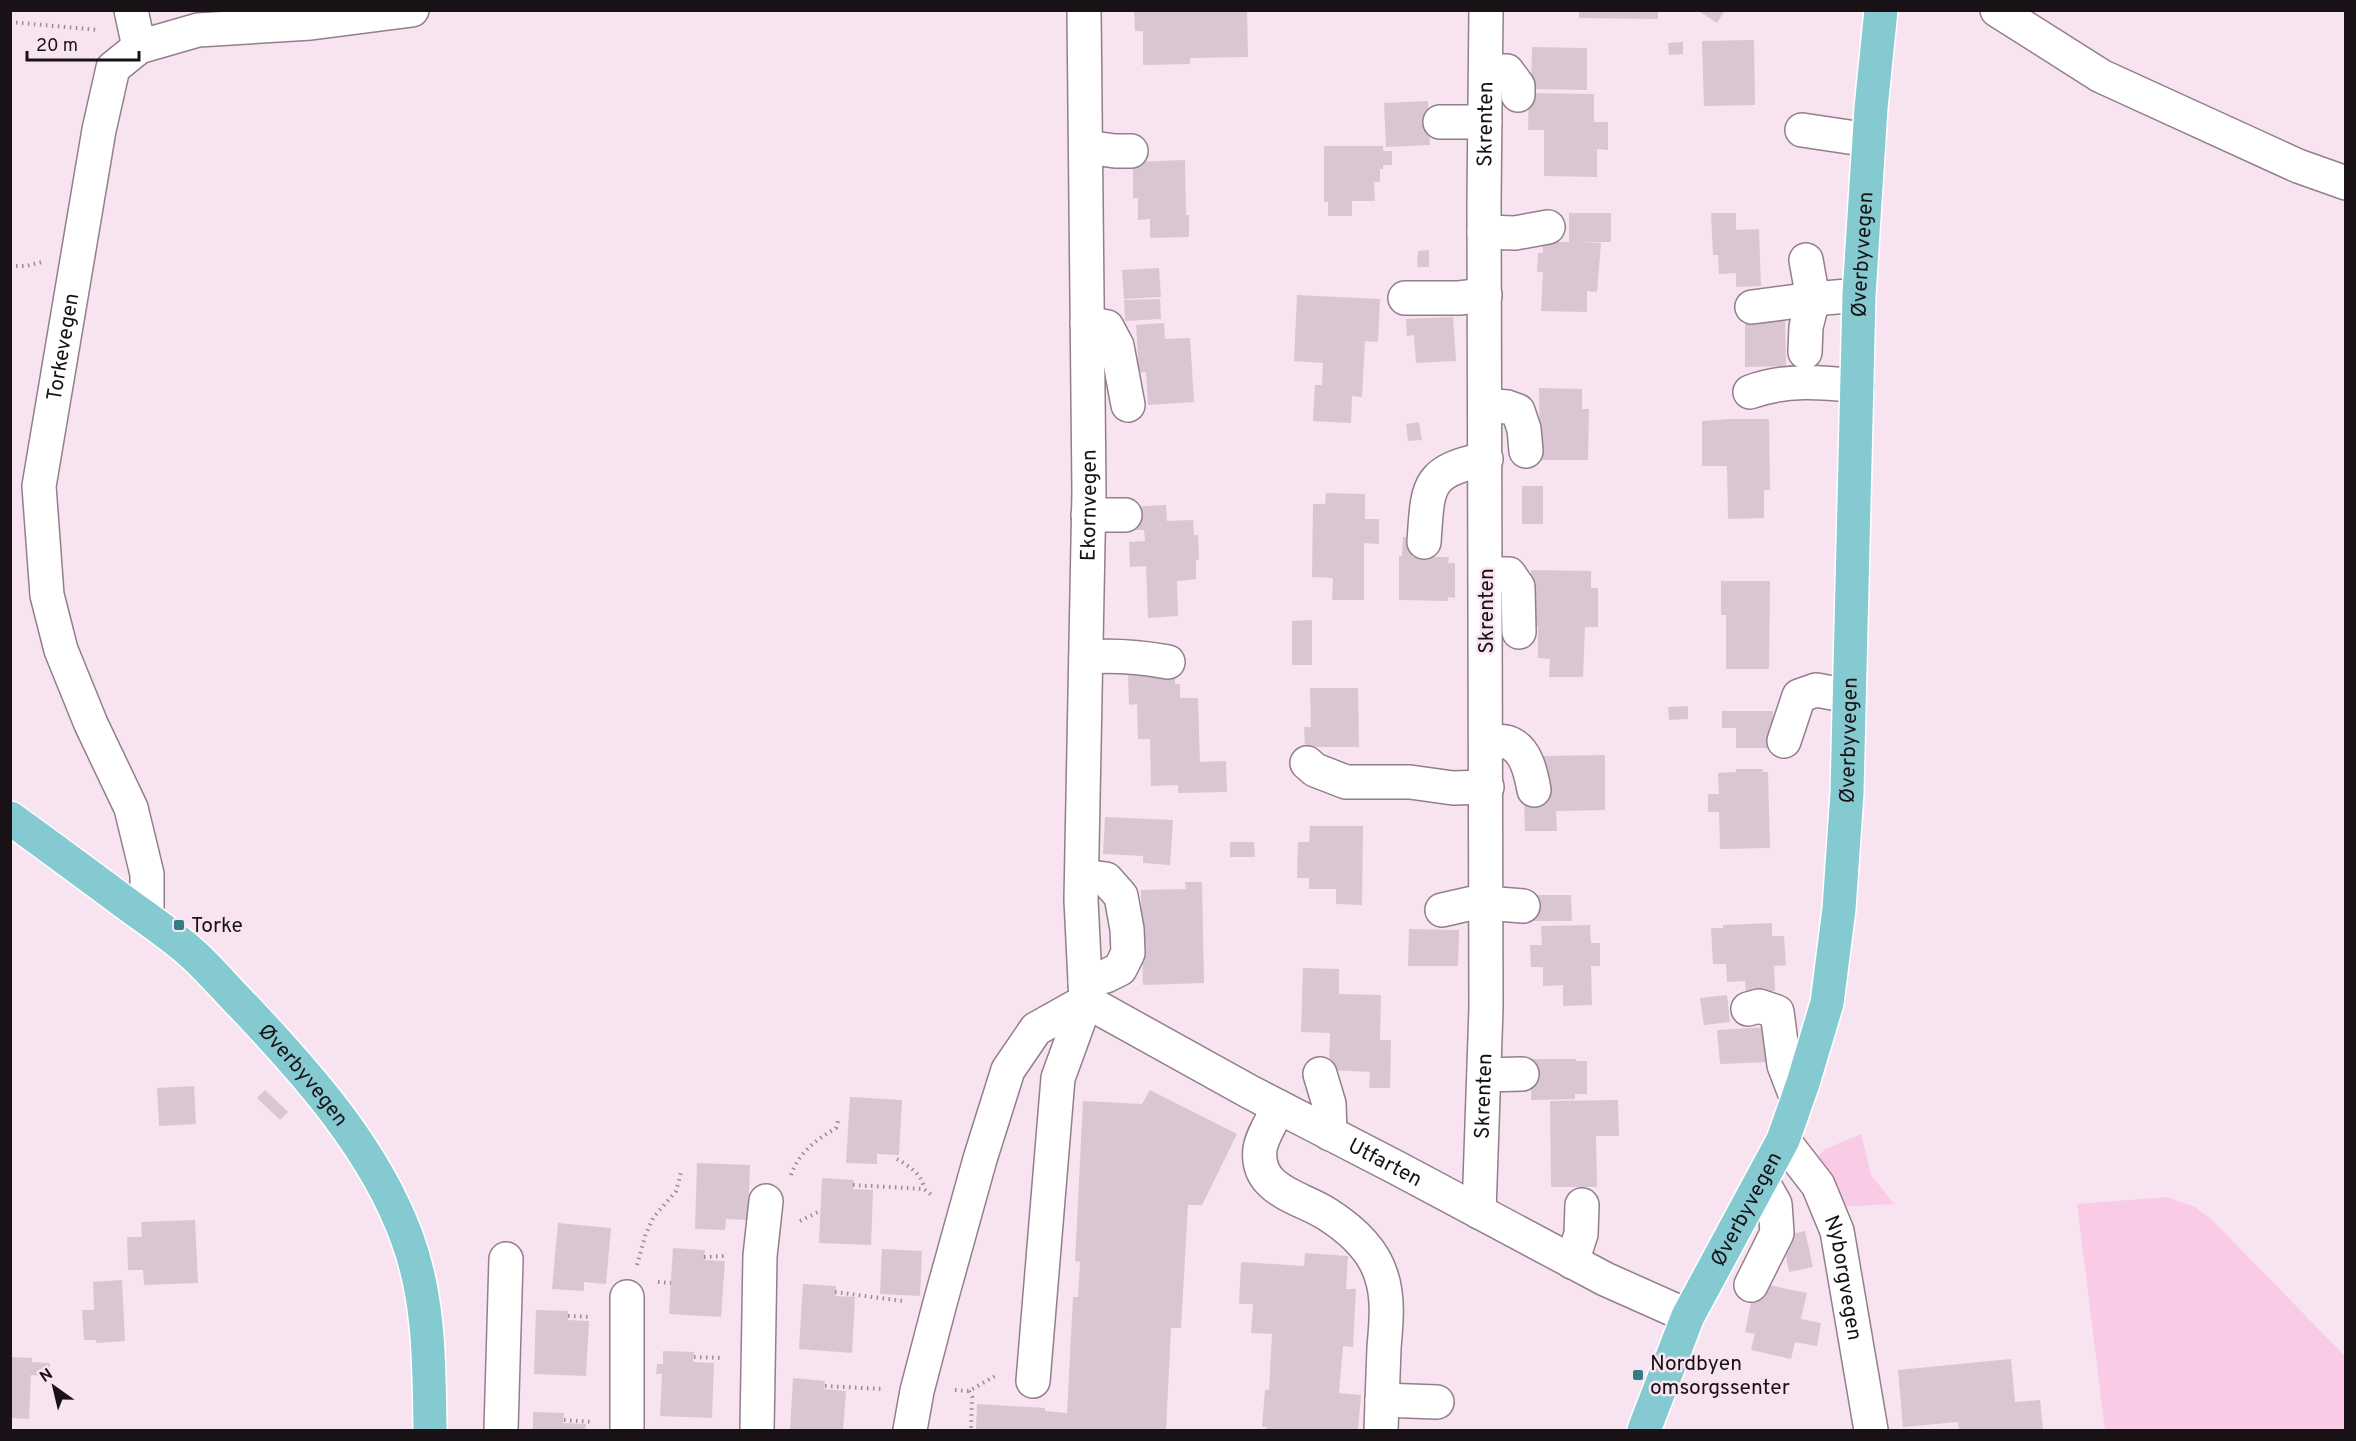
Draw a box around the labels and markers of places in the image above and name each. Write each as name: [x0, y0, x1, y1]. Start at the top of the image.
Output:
place label: Torke: [191, 913, 243, 940]
marker: Torke: [172, 918, 186, 932]
place label: Nordbyen omsorgssenter: [1650, 1351, 1790, 1402]
marker: Nordbyen omsorgssenter: [1631, 1368, 1645, 1382]

